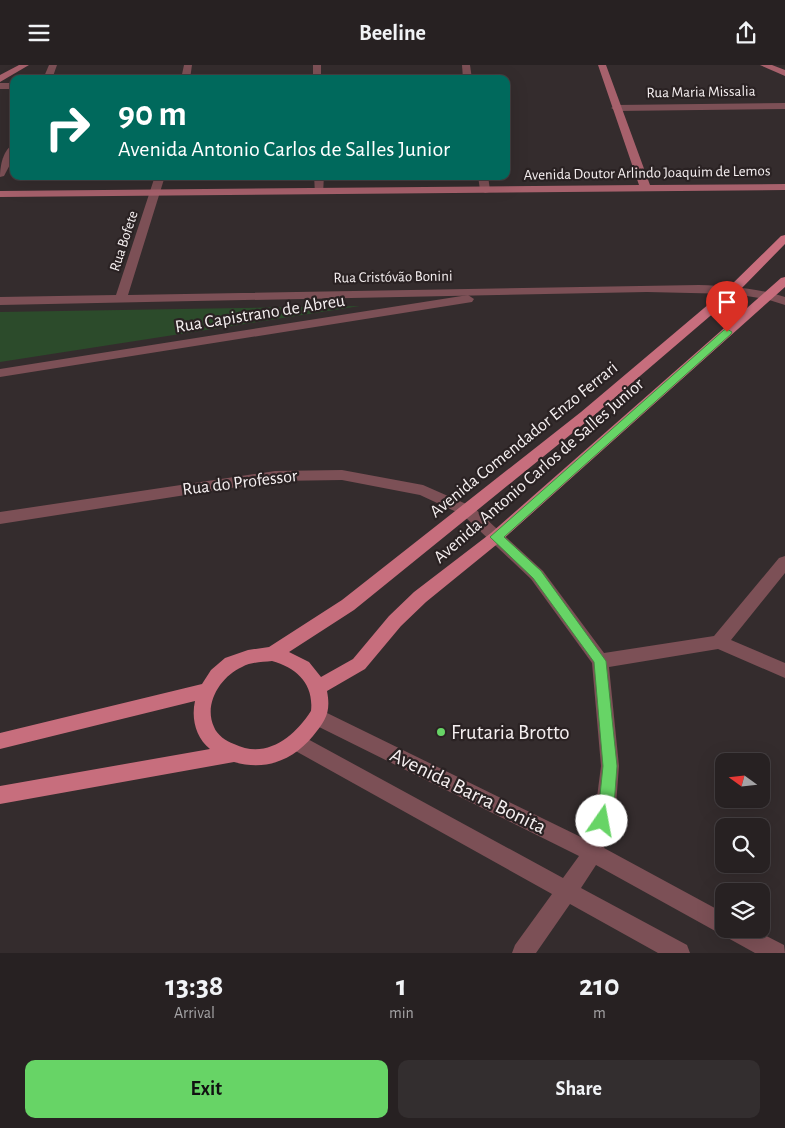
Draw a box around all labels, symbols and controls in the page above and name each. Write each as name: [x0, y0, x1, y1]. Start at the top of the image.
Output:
icon: menu: [25, 19, 53, 47]
icon: share: [732, 19, 760, 47]
text: Beeline: [359, 22, 426, 44]
street label: Rua Maria Missalia: [646, 84, 756, 100]
icon: right: [35, 95, 100, 160]
text: 90 m: [118, 97, 187, 132]
text: Avenida Antonio Carlos de Salles Junior: [118, 138, 450, 160]
street label: Avenida Doutor Arlindo Joaquim de Lemos: [523, 163, 771, 183]
street label: Rua Bofete: [107, 209, 141, 273]
street label: Rua Cristóvão Bonini: [333, 268, 453, 286]
pin: [706, 281, 748, 332]
icon: arrive: [713, 288, 741, 316]
street label: Rua Capistrano de Abreu: [174, 292, 346, 336]
street label: Avenida Comendador Enzo Ferrari: [427, 359, 621, 521]
street label: Avenida Antonio Carlos de Salles Junior: [431, 375, 648, 567]
street label: Rua do Professor: [181, 467, 299, 499]
place label: Frutaria Brotto: [451, 722, 570, 743]
marker: Frutaria Brotto: [435, 726, 447, 738]
street label: Avenida Barra Bonita: [387, 744, 550, 838]
north arrow: [715, 753, 770, 807]
map controls: [715, 753, 770, 938]
position arrow: [575, 794, 627, 846]
button: search: [715, 818, 770, 873]
button: layers: [715, 883, 770, 938]
text: 13:38: [165, 971, 224, 1001]
text: 1: [396, 971, 407, 1001]
text: 210: [579, 971, 620, 1001]
text: Arrival: [174, 1005, 215, 1021]
text: min: [389, 1005, 414, 1021]
text: m: [593, 1005, 606, 1021]
button: Exit: [25, 1060, 388, 1118]
button: Share: [398, 1060, 760, 1118]

